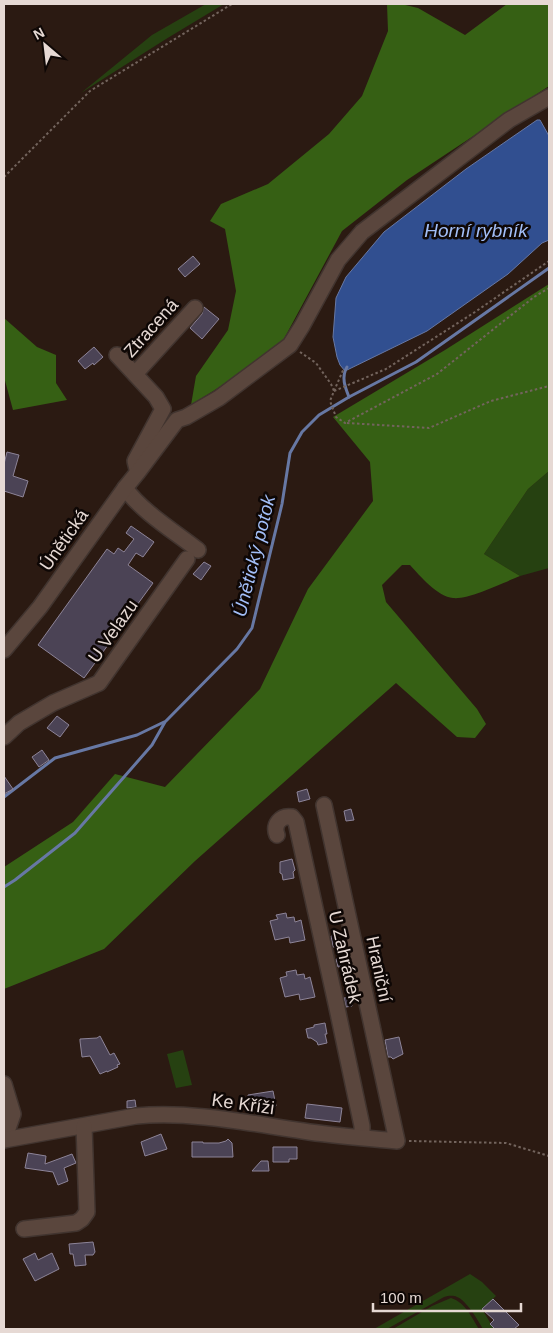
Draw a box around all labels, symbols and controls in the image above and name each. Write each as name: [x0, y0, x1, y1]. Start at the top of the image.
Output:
north arrow: [20, 20, 70, 70]
text: N: [31, 24, 47, 43]
water label: Horní rybník: [424, 220, 529, 241]
street label: Ztracená: [120, 294, 183, 361]
water label: Únětický potok: [229, 492, 280, 619]
street label: Únětická: [35, 504, 93, 574]
street label: U Velazu: [84, 596, 142, 666]
street label: U Zahrádek: [325, 909, 366, 1006]
street label: Hraniční: [362, 934, 396, 1004]
street label: Ke Kříži: [210, 1090, 276, 1118]
scale bar: [373, 1280, 520, 1312]
text: 100 m: [380, 1289, 422, 1306]

